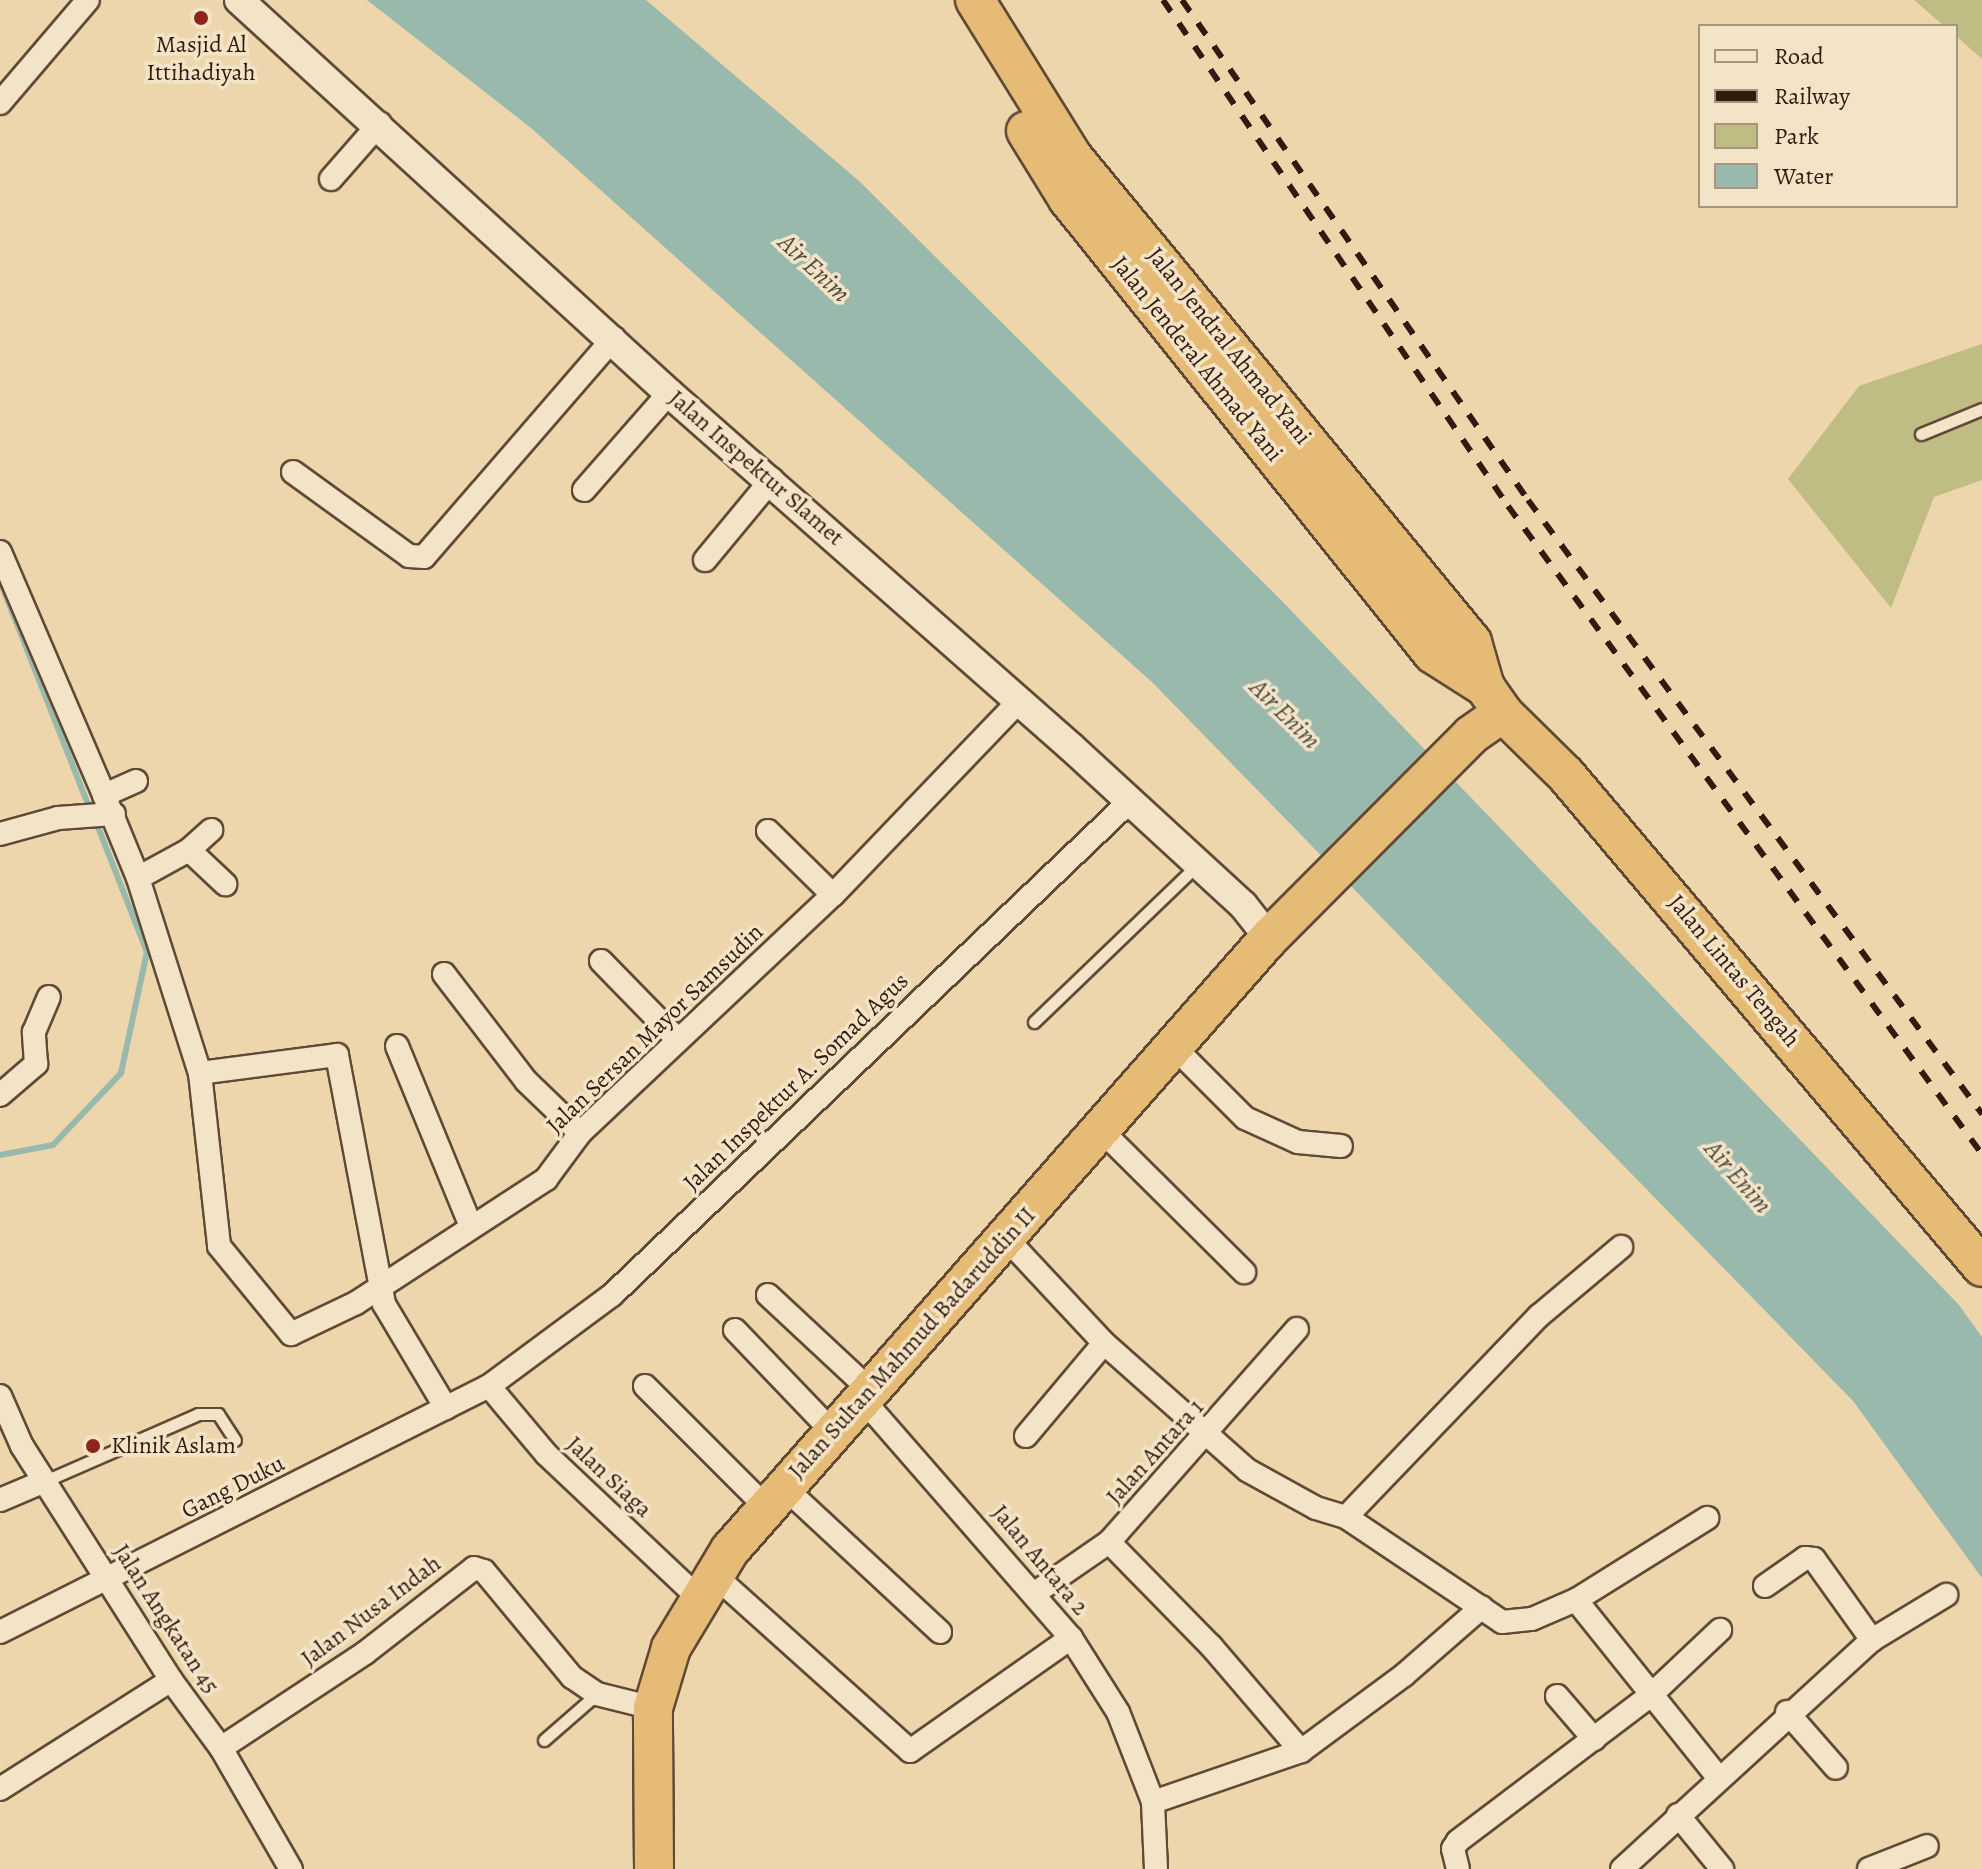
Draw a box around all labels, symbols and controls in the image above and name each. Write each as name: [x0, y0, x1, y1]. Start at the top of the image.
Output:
marker: Masjid Al Ittihadiyah: [192, 9, 210, 27]
legend: [1698, 24, 1958, 208]
place label: Masjid Al Ittihadiyah: [146, 31, 256, 87]
text: Road: [1774, 40, 1824, 72]
text: Railway: [1774, 80, 1850, 112]
text: Park: [1774, 120, 1819, 152]
text: Water: [1774, 160, 1834, 192]
water label: Air Enim: [772, 227, 856, 309]
street label: Jalan Jendral Ahmad Yani: [1141, 242, 1317, 450]
street label: Jalan Jenderal Ahmad Yani: [1105, 250, 1289, 468]
street label: Jalan Inspektur Slamet: [662, 384, 850, 552]
water label: Air Enim: [1243, 672, 1327, 756]
street label: Jalan Lintas Tengah: [1662, 889, 1806, 1053]
street label: Jalan Sersan Mayor Samsudin: [541, 918, 769, 1140]
street label: Jalan Inspektur A. Somad Agus: [677, 967, 915, 1197]
water label: Air Enim: [1698, 1134, 1778, 1220]
street label: Jalan Sultan Mahmud Badaruddin II: [782, 1201, 1042, 1485]
street label: Jalan Antara 1: [1100, 1393, 1210, 1511]
street label: Jalan Siaga: [560, 1430, 658, 1524]
place label: Klinik Aslam: [111, 1432, 236, 1460]
marker: Klinik Aslam: [82, 1435, 104, 1457]
street label: Gang Duku: [177, 1449, 289, 1525]
street label: Jalan Antara 2: [985, 1499, 1095, 1621]
street label: Jalan Angkatan 45: [107, 1539, 225, 1699]
street label: Jalan Nusa Indah: [295, 1549, 447, 1673]

